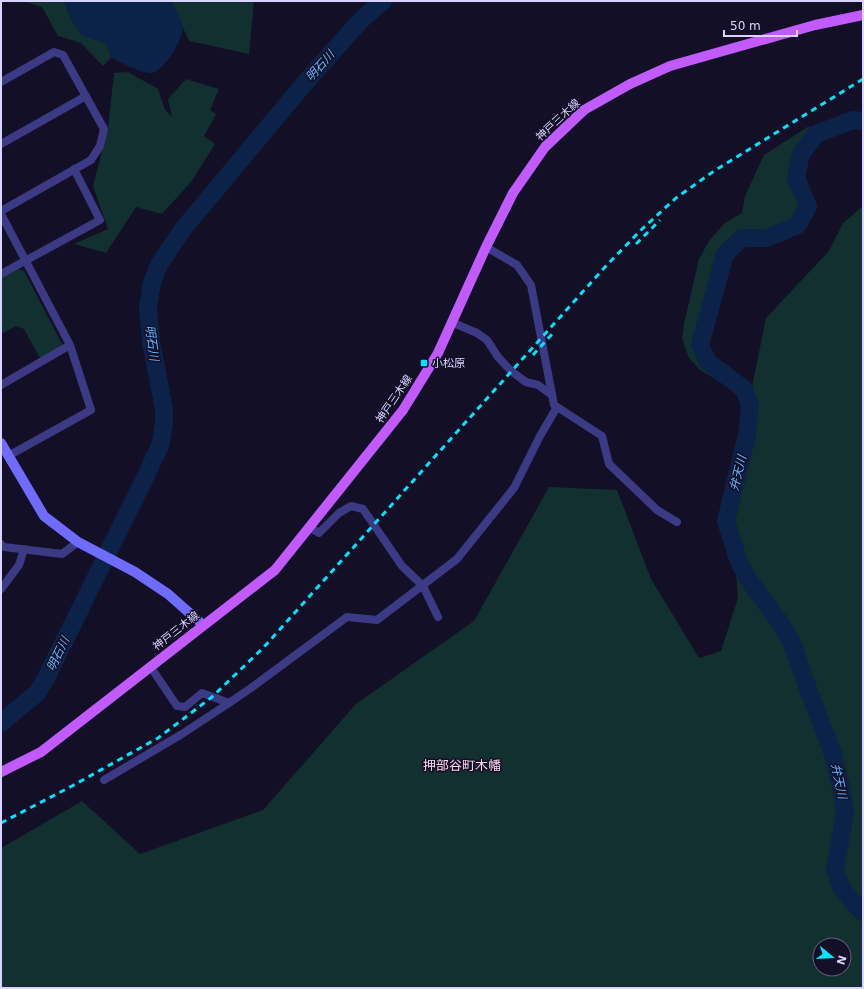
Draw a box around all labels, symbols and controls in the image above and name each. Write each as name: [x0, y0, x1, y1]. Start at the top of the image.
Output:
scale bar: [724, 12, 797, 38]
text: 50 m: [730, 19, 761, 33]
water label: 明石川: [303, 46, 339, 84]
street label: 神戸三木線: [533, 96, 583, 144]
water label: 明石川: [143, 324, 162, 364]
place label: 小松原: [432, 357, 465, 370]
marker: 小松原: [419, 358, 429, 368]
street label: 神戸三木線: [373, 373, 415, 425]
water label: 弁天川: [727, 452, 750, 492]
street label: 神戸三木線: [150, 609, 202, 653]
water label: 明石川: [44, 633, 73, 673]
district label: 押部谷町木幡: [423, 758, 501, 773]
water label: 弁天川: [828, 762, 850, 802]
north arrow: [812, 937, 852, 977]
text: N: [833, 954, 849, 966]

